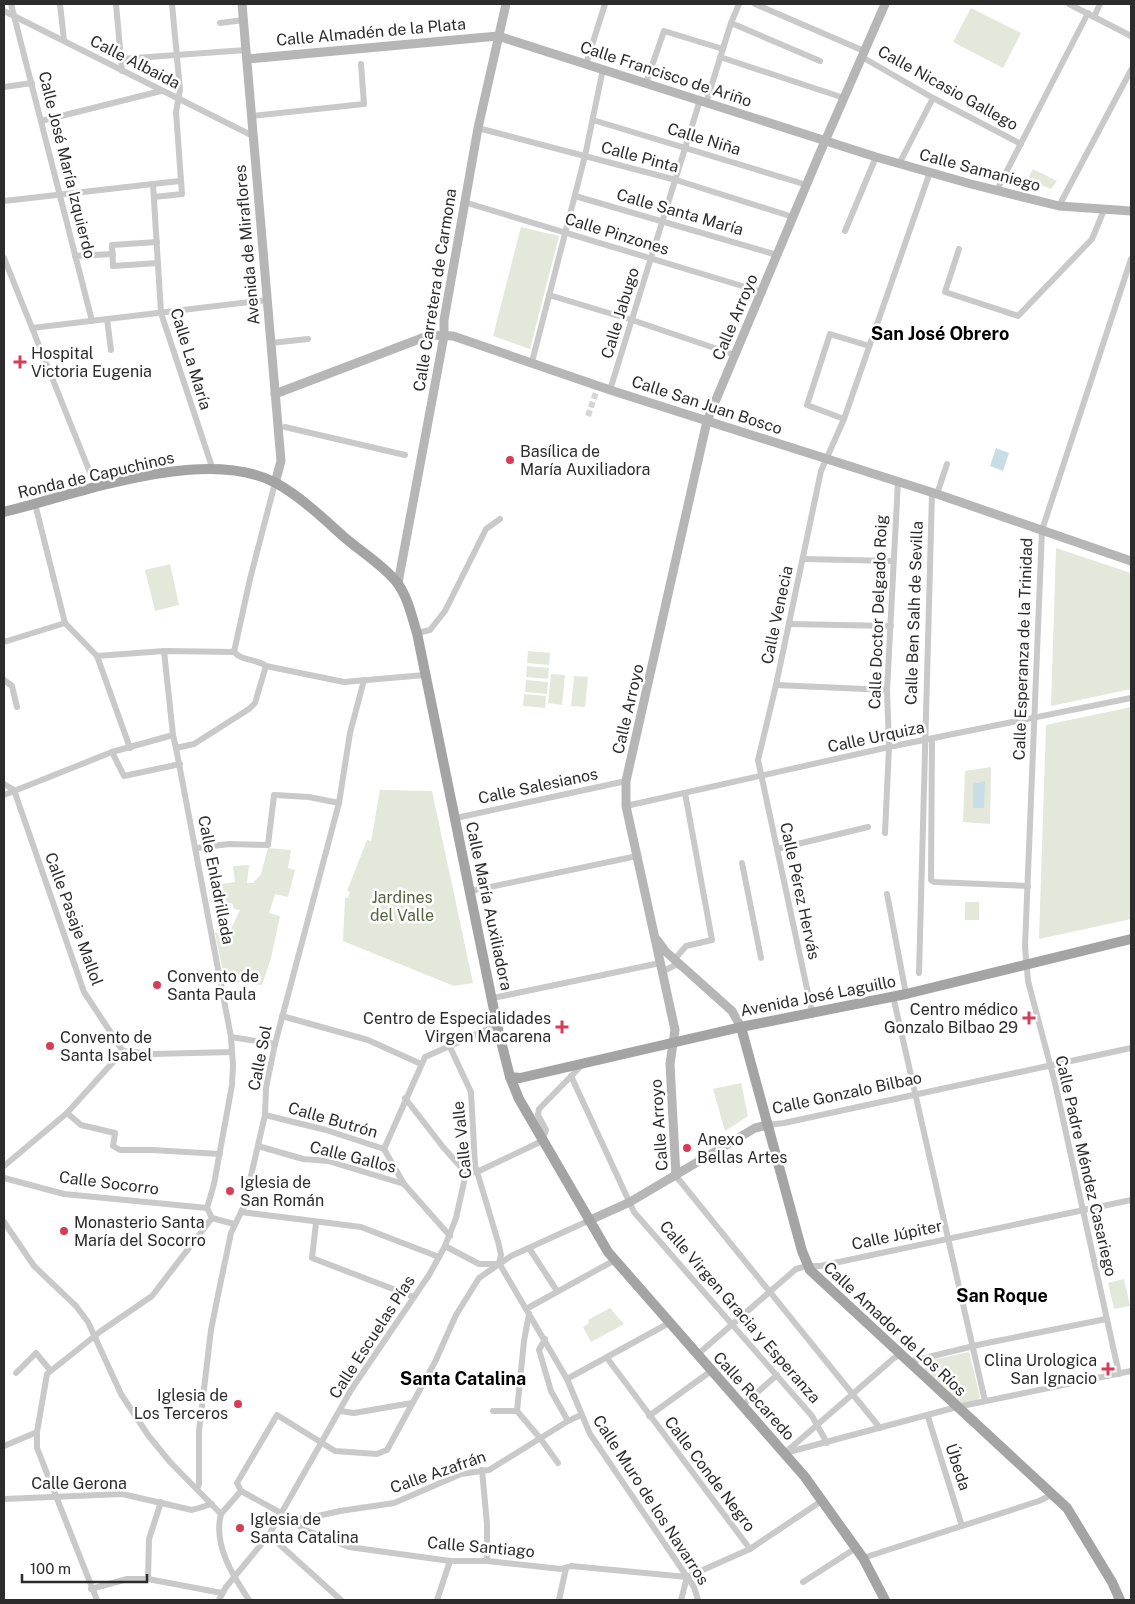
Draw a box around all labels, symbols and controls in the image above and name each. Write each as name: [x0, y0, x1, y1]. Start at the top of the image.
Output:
street label: Calle Almadén de la Plata: [275, 14, 467, 50]
street label: Calle Albaida: [87, 31, 183, 93]
street label: Calle Francisco de Ariño: [578, 37, 754, 111]
street label: Calle Nicasio Gallego: [875, 42, 1021, 134]
street label: Calle José María Izquierdo: [35, 69, 99, 261]
street label: Calle Niña: [665, 119, 743, 159]
street label: Calle Pinta: [599, 137, 681, 177]
street label: Calle Samaniego: [917, 145, 1043, 195]
street label: Avenida de Miraflores: [231, 164, 263, 326]
street label: Calle Santa María: [614, 185, 746, 239]
street label: Calle Carretera de Carmona: [410, 187, 460, 393]
street label: Calle Pinzones: [563, 209, 671, 259]
street label: Calle Jabugo: [597, 265, 643, 361]
street label: Calle Arroyo: [708, 271, 762, 363]
street label: Calle La María: [167, 306, 215, 412]
district label: San José Obrero: [871, 323, 1009, 344]
place label: Hospital Victoria Eugenia: [31, 344, 152, 381]
marker: Hospital Victoria Eugenia: [13, 355, 27, 369]
street label: Calle San Juan Bosco: [629, 372, 785, 438]
place label: Basílica de María Auxiliadora: [520, 442, 650, 479]
street label: Ronda de Capuchinos: [16, 448, 176, 502]
marker: Basílica de María Auxiliadora: [504, 454, 516, 466]
street label: Calle Doctor Delgado Roig: [865, 514, 891, 710]
street label: Calle Ben Salh de Sevilla: [901, 521, 927, 705]
street label: Calle Esperanza de la Trinidad: [1010, 537, 1036, 761]
street label: Calle Venecia: [757, 564, 797, 666]
street label: Calle Arroyo: [608, 662, 648, 756]
street label: Calle Urquiza: [826, 717, 926, 757]
street label: Calle Salesianos: [476, 764, 600, 808]
street label: Calle Enladrillada: [194, 814, 238, 946]
street label: Calle María Auxiliadora: [462, 820, 516, 992]
street label: Calle Pérez Hervás: [776, 821, 824, 961]
street label: Calle Pasaje Mallol: [41, 850, 107, 988]
park label: Jardines del Valle: [370, 888, 434, 925]
place label: Convento de Santa Paula: [167, 967, 259, 1004]
street label: Avenida José Laguillo: [739, 972, 897, 1020]
marker: Convento de Santa Paula: [151, 979, 163, 991]
place label: Centro médico Gonzalo Bilbao 29: [884, 1000, 1018, 1037]
place label: Centro de Especialidades Virgen Macarena: [363, 1009, 551, 1046]
marker: Centro médico Gonzalo Bilbao 29: [1022, 1011, 1036, 1025]
marker: Centro de Especialidades Virgen Macarena: [555, 1020, 569, 1034]
street label: Calle Sol: [244, 1024, 276, 1092]
place label: Convento de Santa Isabel: [60, 1028, 152, 1065]
marker: Convento de Santa Isabel: [44, 1040, 56, 1052]
street label: Calle Padre Méndez Casariego: [1051, 1054, 1121, 1278]
street label: Calle Gonzalo Bilbao: [770, 1068, 924, 1118]
street label: Calle Arroyo: [646, 1079, 672, 1171]
street label: Calle Butrón: [286, 1098, 380, 1142]
street label: Calle Valle: [448, 1100, 476, 1180]
place label: Anexo Bellas Artes: [697, 1130, 787, 1167]
street label: Calle Gallos: [308, 1137, 398, 1177]
marker: Anexo Bellas Artes: [681, 1142, 693, 1154]
street label: Calle Socorro: [58, 1167, 160, 1199]
place label: Iglesia de San Román: [240, 1173, 324, 1210]
marker: Iglesia de San Román: [224, 1185, 236, 1197]
place label: Monasterio Santa María del Socorro: [74, 1213, 206, 1250]
street label: Calle Júpiter: [850, 1216, 944, 1254]
street label: Calle Virgen Gracia y Esperanza: [656, 1217, 824, 1407]
marker: Monasterio Santa María del Socorro: [58, 1225, 70, 1237]
street label: Calle Amador de Los Ríos: [820, 1258, 970, 1400]
street label: Calle Escuelas Pías: [325, 1272, 419, 1402]
district label: San Roque: [956, 1285, 1048, 1306]
street label: Calle Recaredo: [709, 1348, 799, 1444]
place label: Clina Urologica San Ignacio: [984, 1351, 1097, 1388]
marker: Clina Urologica San Ignacio: [1101, 1362, 1115, 1376]
district label: Santa Catalina: [400, 1368, 526, 1389]
place label: Iglesia de Los Terceros: [134, 1386, 228, 1423]
marker: Iglesia de Los Terceros: [232, 1398, 244, 1410]
street label: Calle Muro de los Navarros: [589, 1412, 713, 1588]
street label: Calle Conde Negro: [660, 1413, 760, 1535]
street label: Úbeda: [942, 1441, 975, 1493]
street label: Calle Azafrán: [388, 1447, 488, 1497]
street label: Calle Gerona: [31, 1474, 127, 1493]
place label: Iglesia de Santa Catalina: [250, 1510, 359, 1547]
marker: Iglesia de Santa Catalina: [234, 1522, 246, 1534]
street label: Calle Santiago: [426, 1533, 536, 1561]
scale bar: [22, 1552, 148, 1584]
text: 100 m: [30, 1560, 71, 1577]

